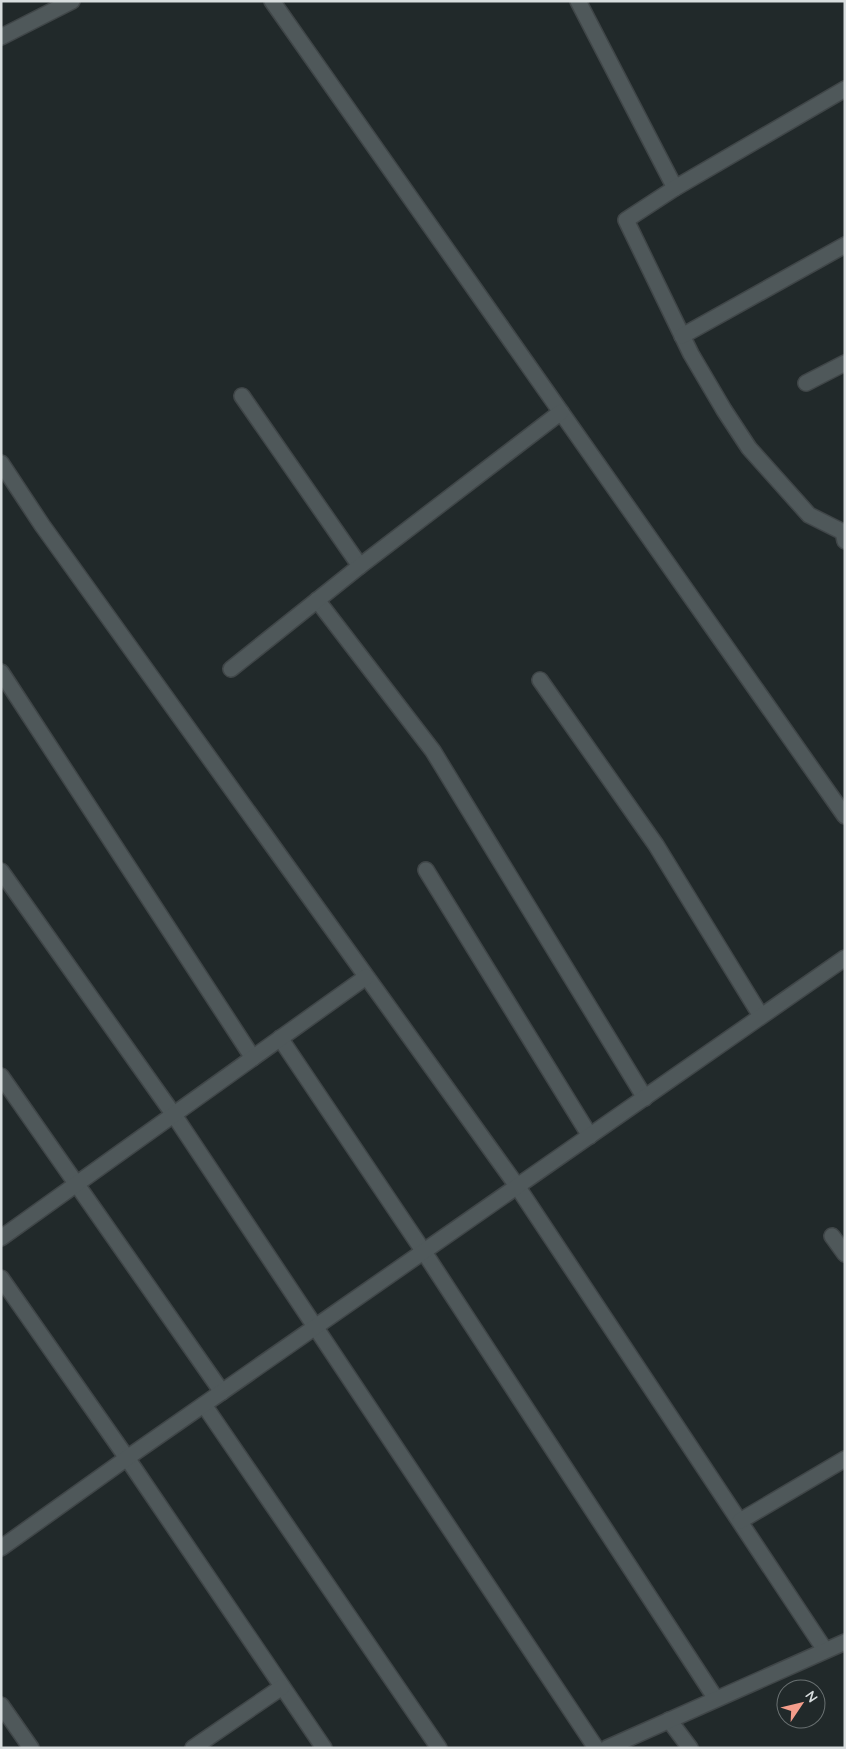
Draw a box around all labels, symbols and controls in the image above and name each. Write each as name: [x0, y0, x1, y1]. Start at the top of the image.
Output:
north arrow: [776, 1679, 826, 1729]
text: N: [801, 1687, 822, 1706]

